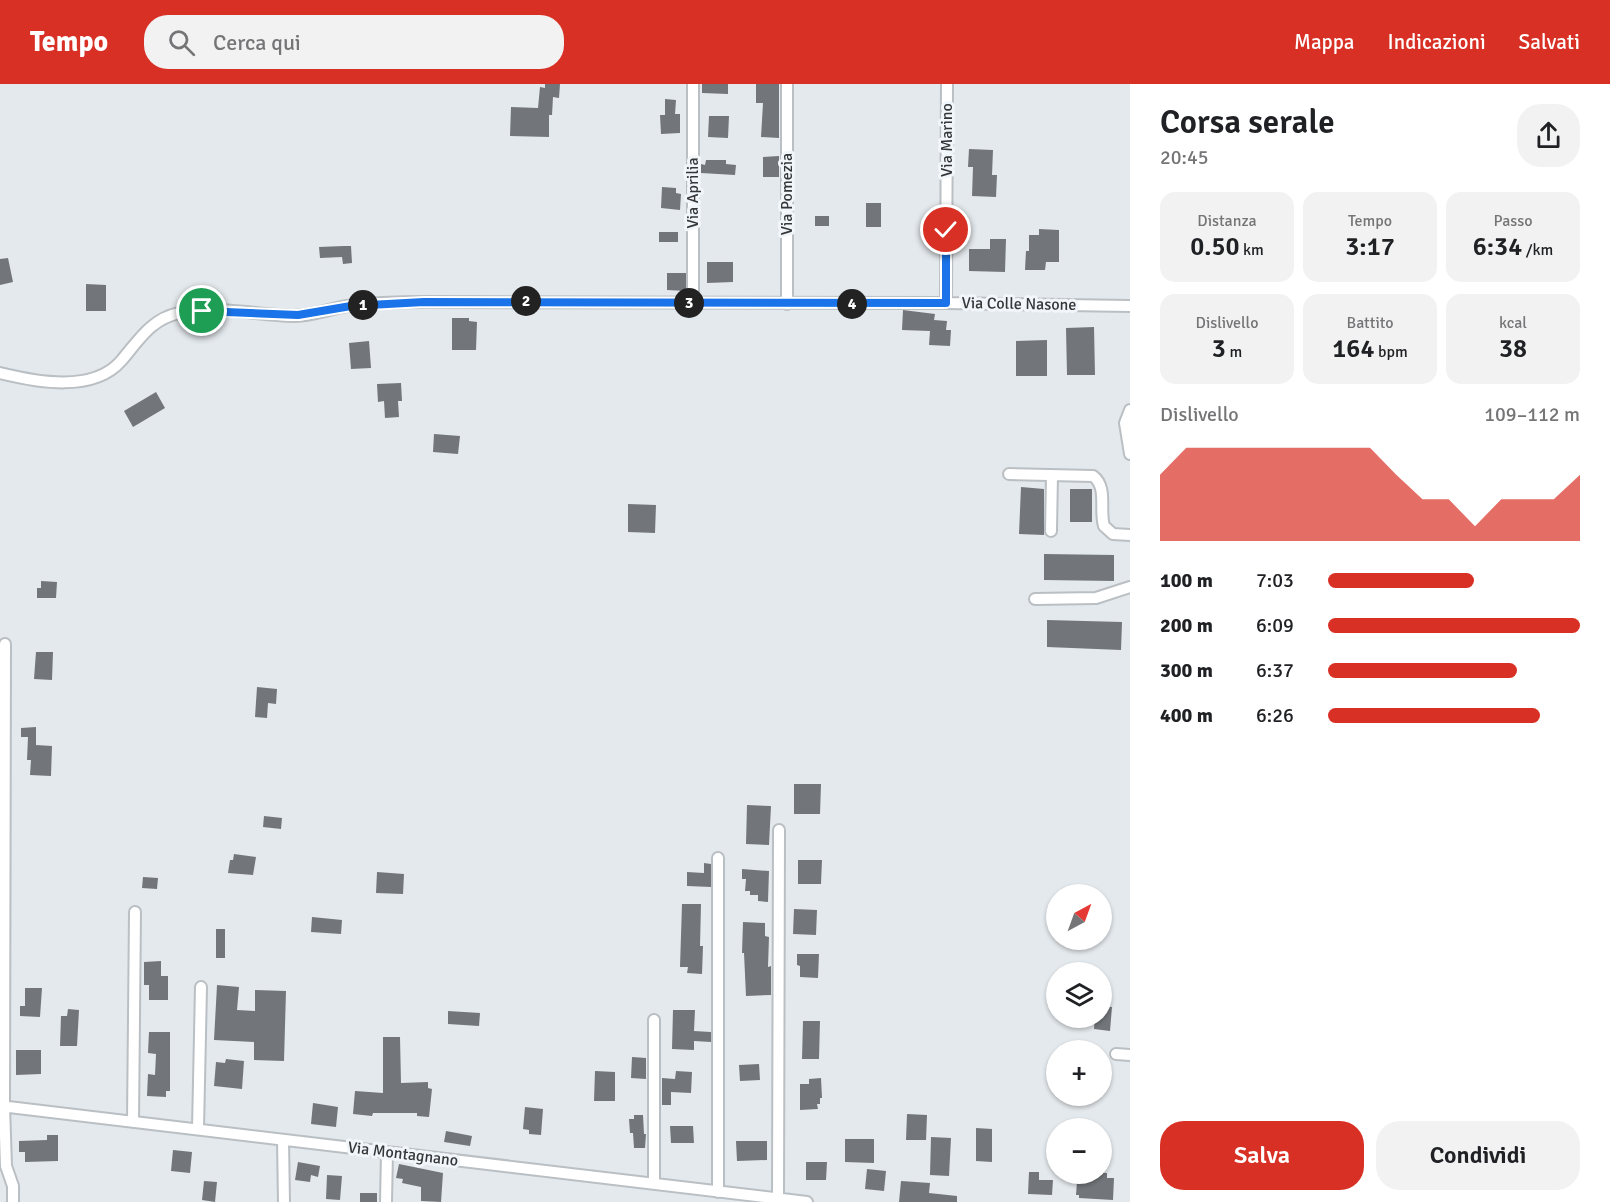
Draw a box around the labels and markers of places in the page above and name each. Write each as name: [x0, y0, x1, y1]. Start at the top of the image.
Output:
pin: [920, 204, 971, 255]
pin: [176, 285, 227, 336]
pin: 2: [511, 286, 541, 316]
pin: 3: [674, 288, 704, 318]
pin: 4: [837, 289, 867, 319]
pin: 1: [348, 290, 378, 320]

